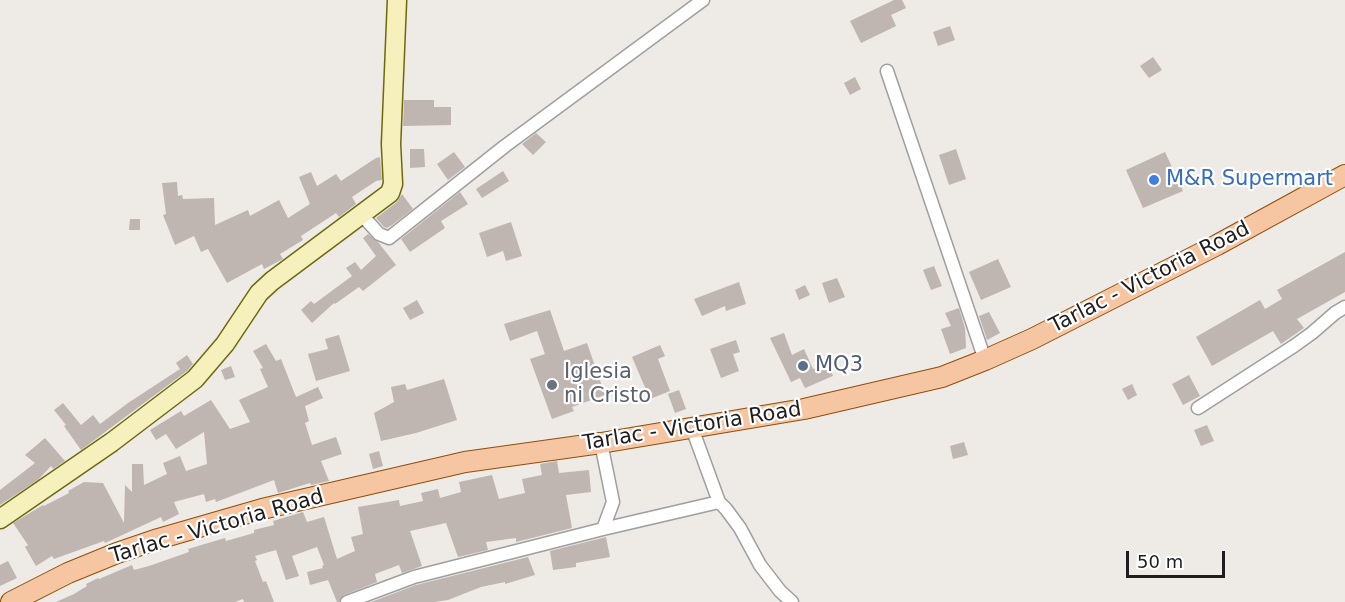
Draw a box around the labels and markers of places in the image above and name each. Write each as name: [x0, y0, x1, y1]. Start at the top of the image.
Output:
place label: M&R Supermart: [1166, 167, 1333, 193]
marker: M&R Supermart: [1147, 173, 1161, 187]
place label: MQ3: [815, 353, 863, 379]
marker: MQ3: [796, 359, 810, 373]
place label: Iglesia ni Cristo: [564, 360, 651, 410]
marker: Iglesia ni Cristo: [545, 378, 559, 392]

